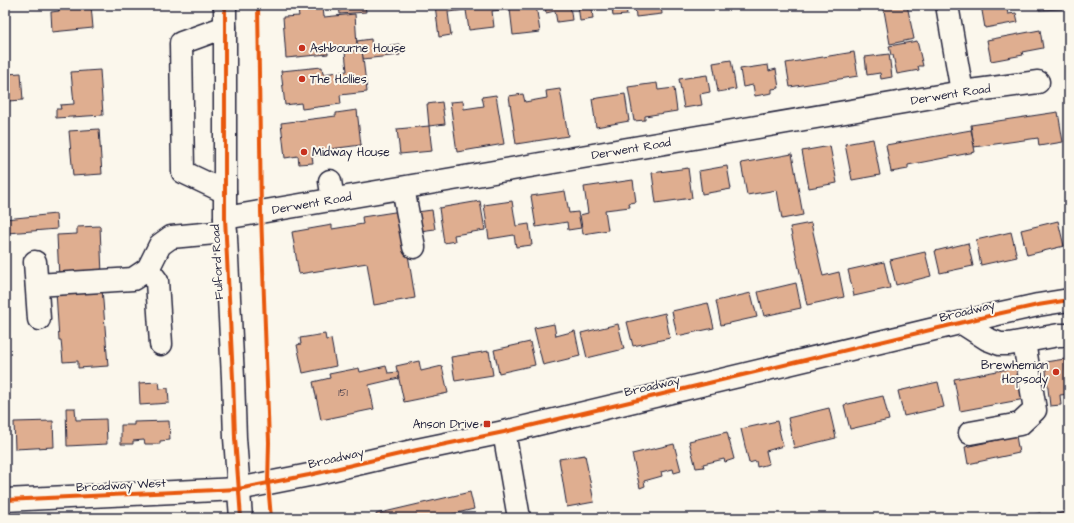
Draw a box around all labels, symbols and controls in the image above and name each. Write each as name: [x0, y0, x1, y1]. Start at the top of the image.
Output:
place label: Ashbourne House: [310, 40, 406, 57]
marker: Ashbourne House: [297, 43, 307, 53]
place label: The Hollies: [310, 71, 367, 88]
marker: The Hollies: [297, 74, 307, 84]
street label: Derwent Road: [910, 80, 991, 110]
street label: Derwent Road: [590, 134, 672, 164]
place label: Midway House: [312, 144, 390, 162]
marker: Midway House: [299, 147, 309, 157]
street label: Derwent Road: [271, 189, 353, 219]
street label: Fulford Road: [207, 224, 228, 300]
street label: Broadway: [938, 296, 997, 328]
place label: Brewhemian Hopsody: [981, 357, 1048, 389]
marker: Brewhemian Hopsody: [1051, 367, 1061, 377]
street label: Broadway: [623, 372, 682, 402]
house number: 151: [338, 386, 349, 400]
place label: Anson Drive: [413, 416, 480, 433]
marker: Anson Drive: [482, 419, 492, 429]
street label: Broadway: [307, 444, 366, 474]
street label: Broadway West: [76, 475, 167, 497]

